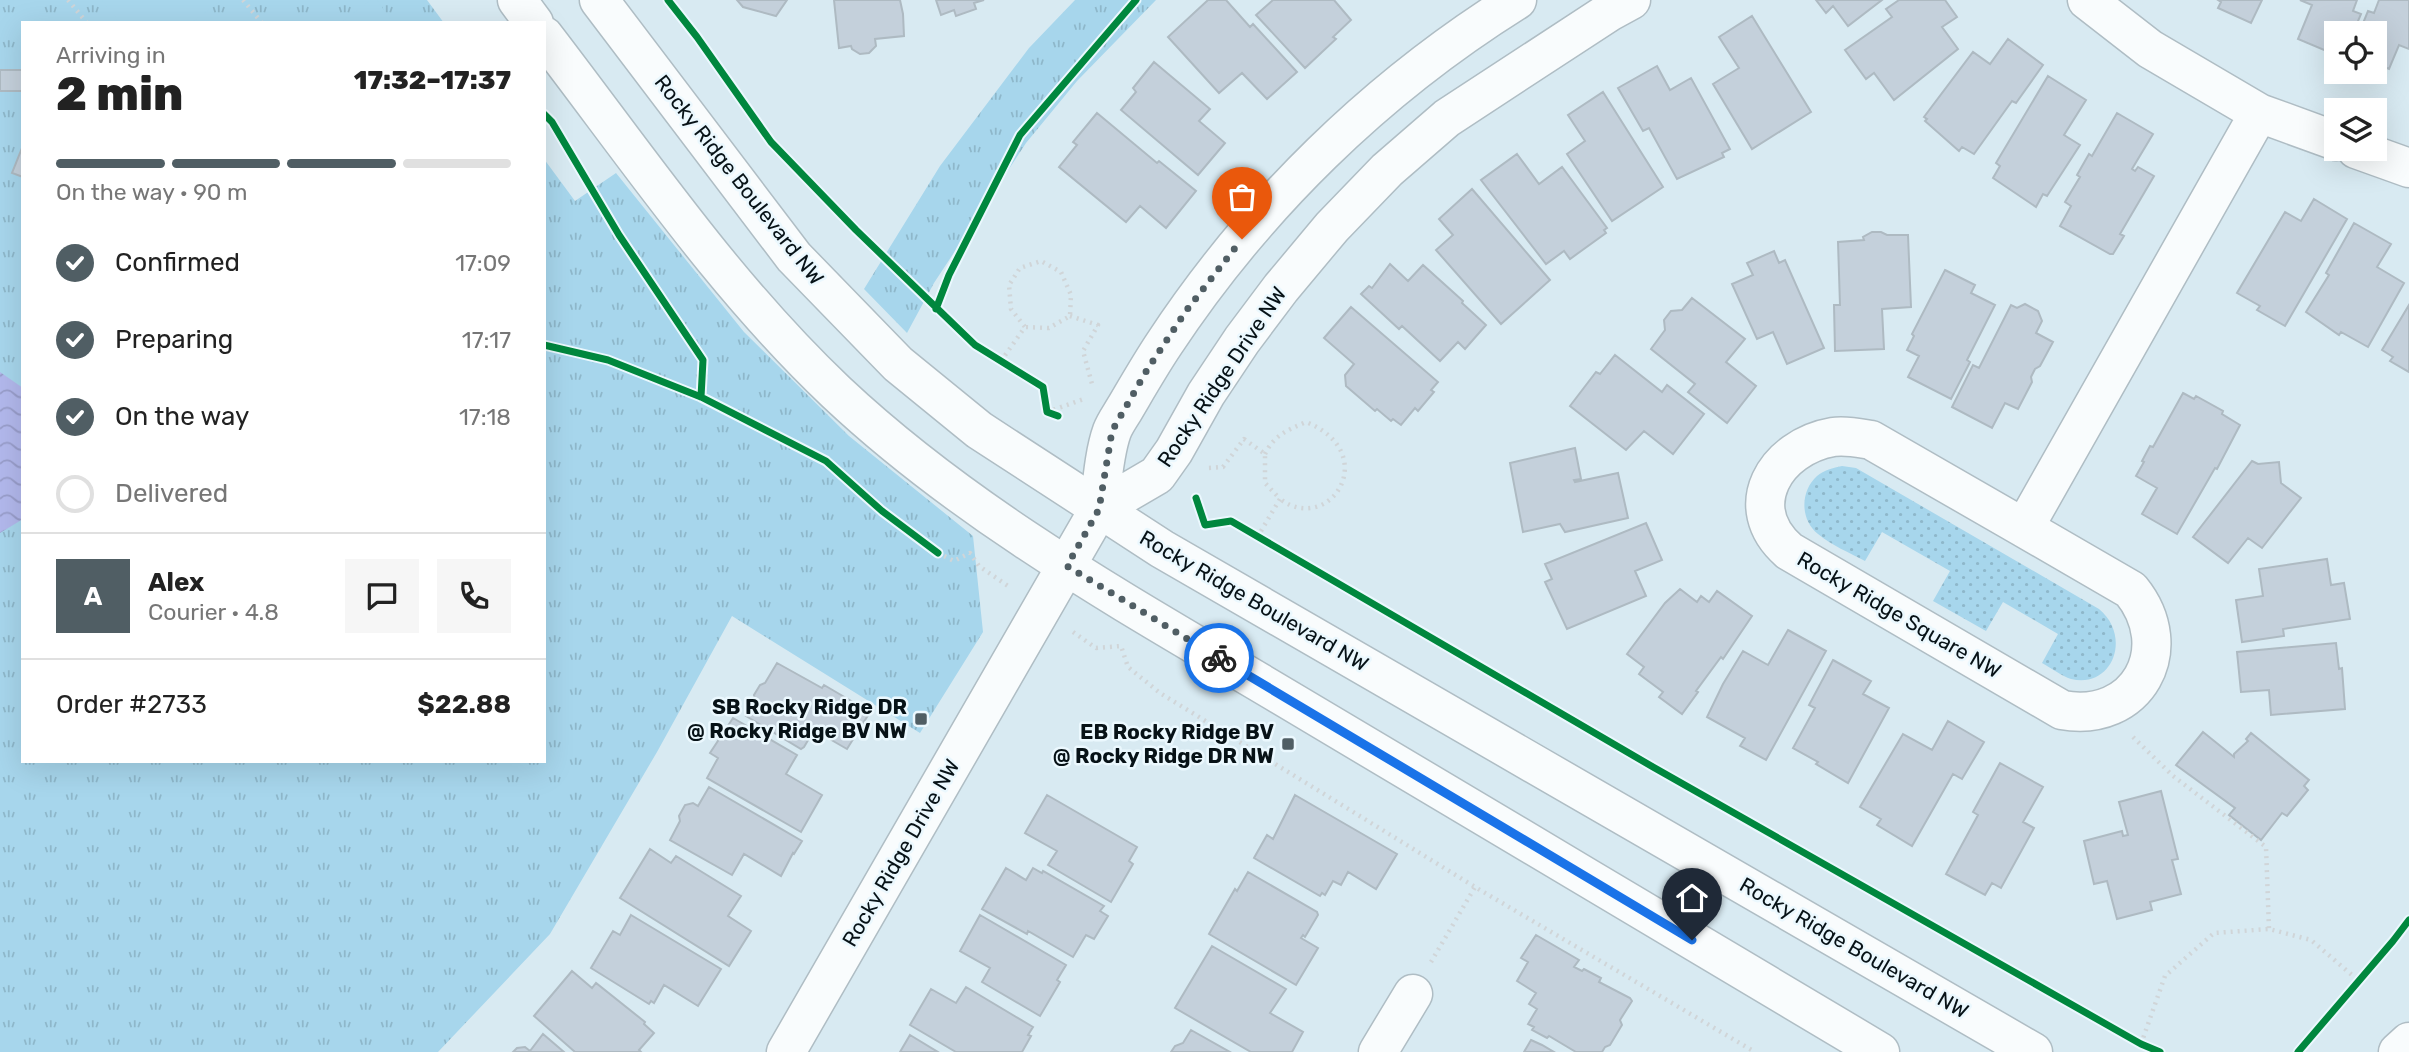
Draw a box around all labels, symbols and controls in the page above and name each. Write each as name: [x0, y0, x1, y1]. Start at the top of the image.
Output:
map controls: [2324, 21, 2387, 161]
button: locate: [2324, 21, 2387, 84]
text: Arriving in: [56, 41, 166, 69]
text: 17:32–17:37: [354, 65, 511, 96]
text: 2 min: [56, 67, 183, 122]
street label: Rocky Ridge Boulevard NW: [650, 70, 829, 290]
button: layers: [2324, 98, 2387, 161]
pin: [1212, 167, 1272, 239]
text: On the way · 90 m: [56, 178, 247, 206]
icon: bag: [1223, 178, 1261, 216]
icon: check: [56, 244, 94, 282]
text: Confirmed: [115, 247, 240, 278]
text: 17:09: [455, 249, 511, 277]
street label: Rocky Ridge Drive NW: [1152, 282, 1291, 472]
icon: check: [56, 321, 94, 359]
text: Preparing: [115, 324, 233, 355]
text: 17:17: [462, 326, 511, 354]
icon: check: [56, 398, 94, 436]
text: On the way: [115, 401, 249, 432]
text: 17:18: [459, 403, 511, 431]
text: Delivered: [115, 478, 228, 509]
street label: Rocky Ridge Boulevard NW: [1135, 525, 1373, 676]
street label: Rocky Ridge Square NW: [1793, 546, 2006, 683]
button: chat: [345, 559, 419, 633]
button: phone: [437, 559, 511, 633]
text: Alex: [148, 567, 204, 598]
text: A: [84, 581, 102, 612]
text: Courier · 4.8: [148, 598, 279, 626]
courier: [1184, 623, 1254, 693]
icon: bike: [1200, 639, 1238, 677]
text: Order #2733: [56, 689, 207, 720]
text: $22.88: [417, 689, 511, 720]
place label: SB Rocky Ridge DR @ Rocky Ridge BV NW: [687, 694, 907, 743]
marker: SB Rocky Ridge DR @ Rocky Ridge BV NW: [913, 711, 929, 727]
place label: EB Rocky Ridge BV @ Rocky Ridge DR NW: [1053, 719, 1274, 768]
marker: EB Rocky Ridge BV @ Rocky Ridge DR NW: [1280, 736, 1296, 752]
street label: Rocky Ridge Drive NW: [837, 755, 964, 951]
pin: [1662, 868, 1722, 940]
street label: Rocky Ridge Boulevard NW: [1735, 872, 1973, 1023]
icon: home: [1673, 879, 1711, 917]

